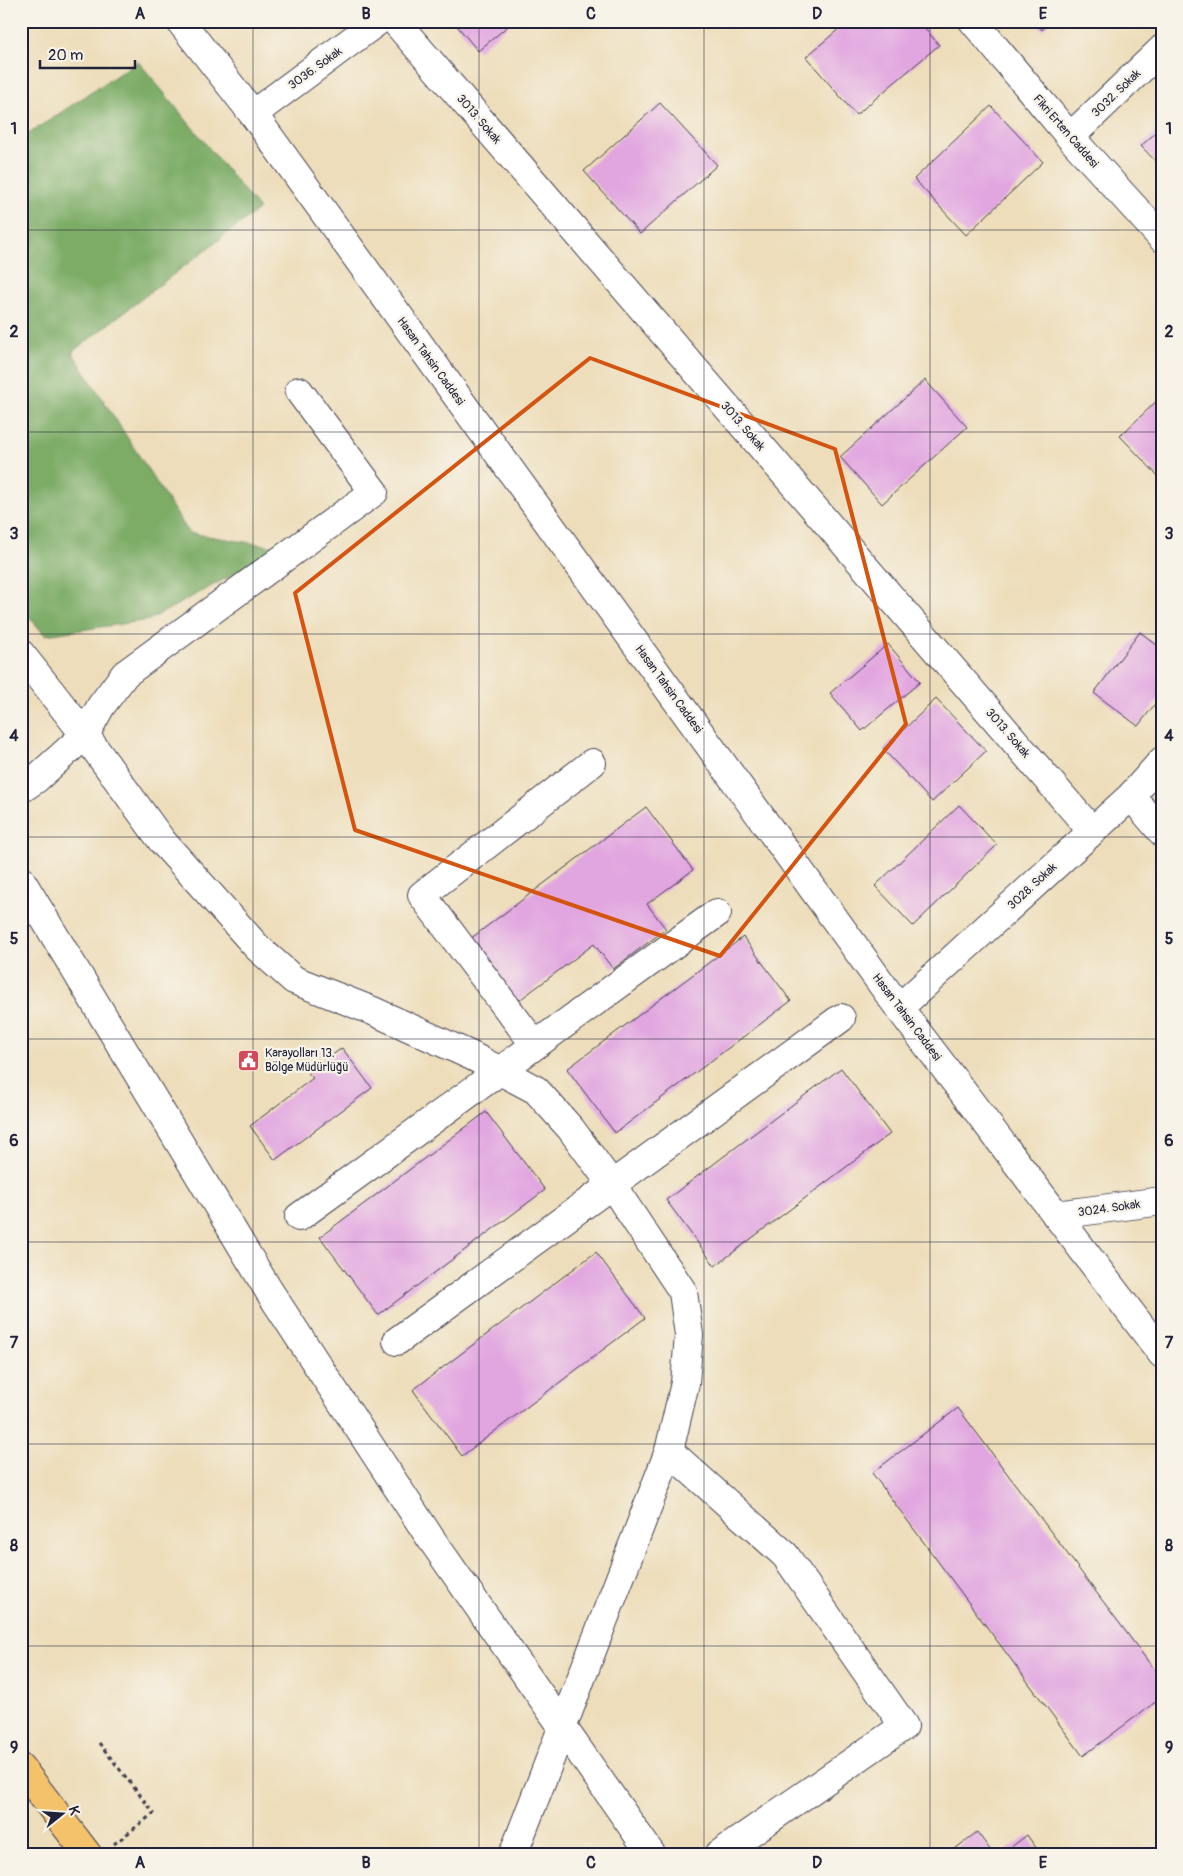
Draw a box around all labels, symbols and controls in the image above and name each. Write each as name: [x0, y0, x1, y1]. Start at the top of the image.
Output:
text: A: [135, 4, 146, 24]
text: B: [361, 4, 371, 24]
text: C: [586, 4, 596, 24]
text: D: [812, 4, 822, 24]
text: E: [1039, 4, 1048, 24]
scale bar: [40, 38, 135, 70]
street label: 3036. Sokak: [285, 44, 345, 93]
text: 20 m: [48, 46, 83, 65]
street label: 3032. Sokak: [1089, 66, 1144, 120]
street label: 3013. Sokak: [453, 92, 504, 147]
street label: Fikri Erten Caddesi: [1030, 92, 1101, 171]
text: 1: [11, 119, 17, 139]
text: 1: [1166, 119, 1172, 139]
street label: Hasan Tahsin Caddesi: [394, 314, 468, 408]
text: 2: [10, 322, 19, 342]
text: 2: [1165, 322, 1174, 342]
street label: 3013. Sokak: [717, 399, 768, 454]
text: 3: [10, 524, 19, 544]
text: 3: [1165, 524, 1174, 544]
street label: Hasan Tahsin Caddesi: [632, 642, 706, 736]
street label: 3013. Sokak: [982, 706, 1033, 761]
text: 4: [9, 726, 19, 746]
text: 4: [1164, 726, 1174, 746]
street label: 3028. Sokak: [1005, 860, 1060, 913]
text: 5: [10, 929, 19, 949]
text: 5: [1165, 929, 1174, 949]
street label: Hasan Tahsin Caddesi: [869, 971, 944, 1064]
place label: Karayolları 13. Bölge Müdürlüğü: [265, 1046, 349, 1075]
public building icon: Karayolları 13. Bölge Müdürlüğü: [237, 1048, 261, 1072]
text: 6: [9, 1131, 19, 1151]
text: 6: [1164, 1131, 1174, 1151]
street label: 3024. Sokak: [1077, 1197, 1141, 1220]
text: 7: [10, 1333, 19, 1353]
text: 7: [1165, 1333, 1174, 1353]
text: 8: [10, 1536, 18, 1556]
text: 8: [1165, 1536, 1173, 1556]
text: 9: [10, 1738, 18, 1758]
text: 9: [1165, 1738, 1173, 1758]
north arrow: [38, 1788, 88, 1838]
text: K: [65, 1804, 83, 1817]
text: A: [135, 1853, 146, 1873]
text: B: [361, 1853, 371, 1873]
text: C: [586, 1853, 596, 1873]
text: D: [812, 1853, 822, 1873]
text: E: [1039, 1853, 1048, 1873]

